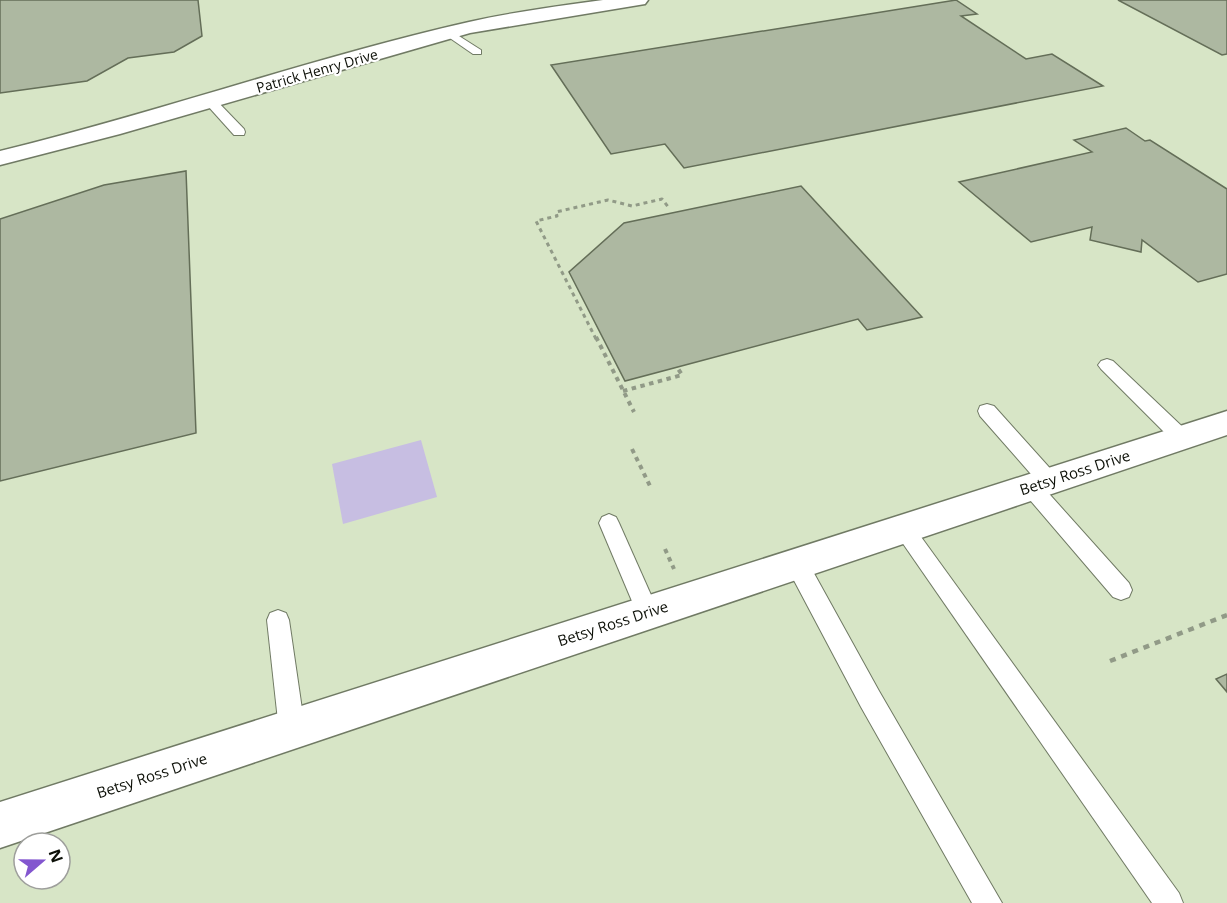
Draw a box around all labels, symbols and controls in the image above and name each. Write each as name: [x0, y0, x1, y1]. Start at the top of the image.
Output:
street label: Patrick Henry Drive: [254, 44, 380, 97]
street label: Betsy Ross Drive: [1017, 445, 1133, 499]
street label: Betsy Ross Drive: [555, 596, 671, 650]
street label: Betsy Ross Drive: [94, 748, 210, 802]
north arrow: [12, 831, 72, 891]
text: N: [44, 846, 69, 866]

